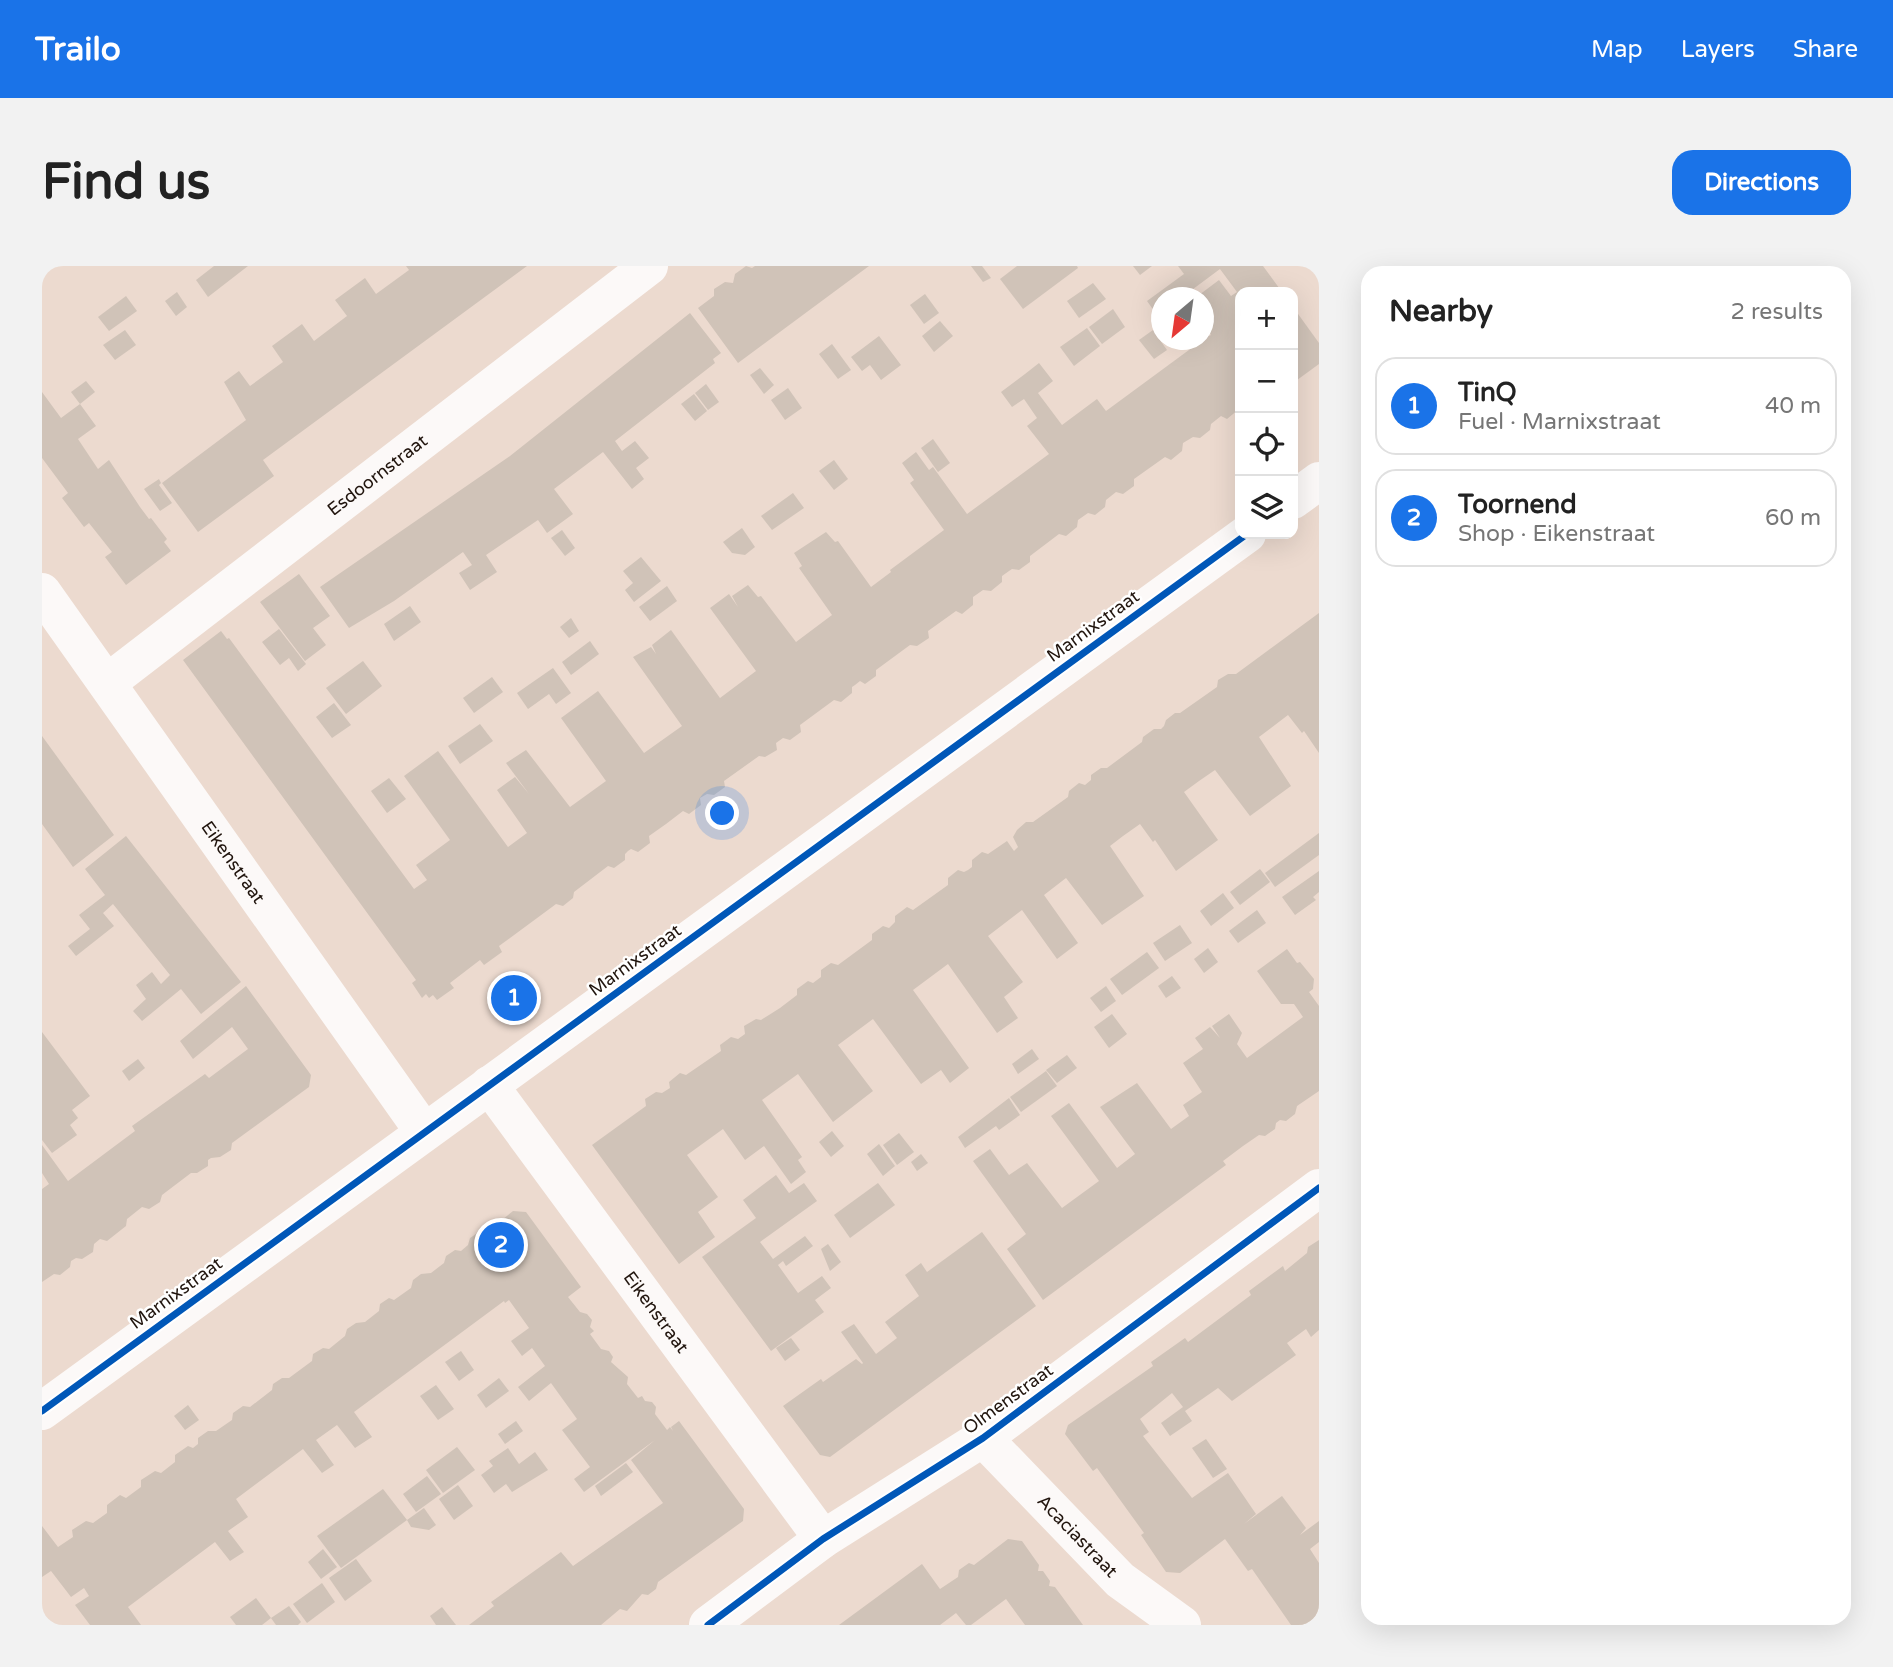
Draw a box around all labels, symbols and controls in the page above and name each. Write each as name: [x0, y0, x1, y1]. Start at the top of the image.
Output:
text: Trailo: [35, 30, 121, 69]
text: Map: [1591, 35, 1643, 64]
text: Layers: [1681, 35, 1755, 64]
text: Share: [1793, 35, 1858, 64]
button: Directions: [1672, 150, 1851, 215]
text: Find us: [42, 153, 210, 212]
north arrow: [1151, 287, 1214, 350]
map controls: [1235, 287, 1298, 539]
button: +: [1235, 287, 1298, 350]
text: Nearby: [1389, 293, 1493, 330]
text: 2 results: [1730, 298, 1823, 326]
button: −: [1235, 350, 1298, 413]
text: TinQ: [1458, 377, 1517, 408]
text: 1: [1407, 392, 1421, 420]
text: 40 m: [1765, 392, 1821, 420]
text: Fuel · Marnixstraat: [1458, 408, 1661, 436]
button: locate: [1235, 413, 1298, 476]
street label: Esdoornstraat: [323, 430, 432, 521]
button: layers: [1235, 476, 1298, 539]
text: Toornend: [1458, 489, 1577, 520]
text: 2: [1407, 504, 1421, 532]
text: 60 m: [1765, 504, 1821, 532]
text: Shop · Eikenstraat: [1458, 520, 1655, 548]
street label: Marnixstraat: [1043, 585, 1144, 667]
your location: [705, 796, 739, 830]
street label: Eikenstraat: [196, 817, 270, 908]
street label: Marnixstraat: [585, 919, 686, 1001]
pin: 1: [491, 972, 537, 1024]
pin: 2: [478, 1219, 524, 1271]
street label: Marnixstraat: [126, 1252, 227, 1334]
street label: Eikenstraat: [619, 1267, 694, 1357]
street label: Olmenstraat: [959, 1359, 1057, 1439]
street label: Acaciastraat: [1033, 1490, 1122, 1582]

